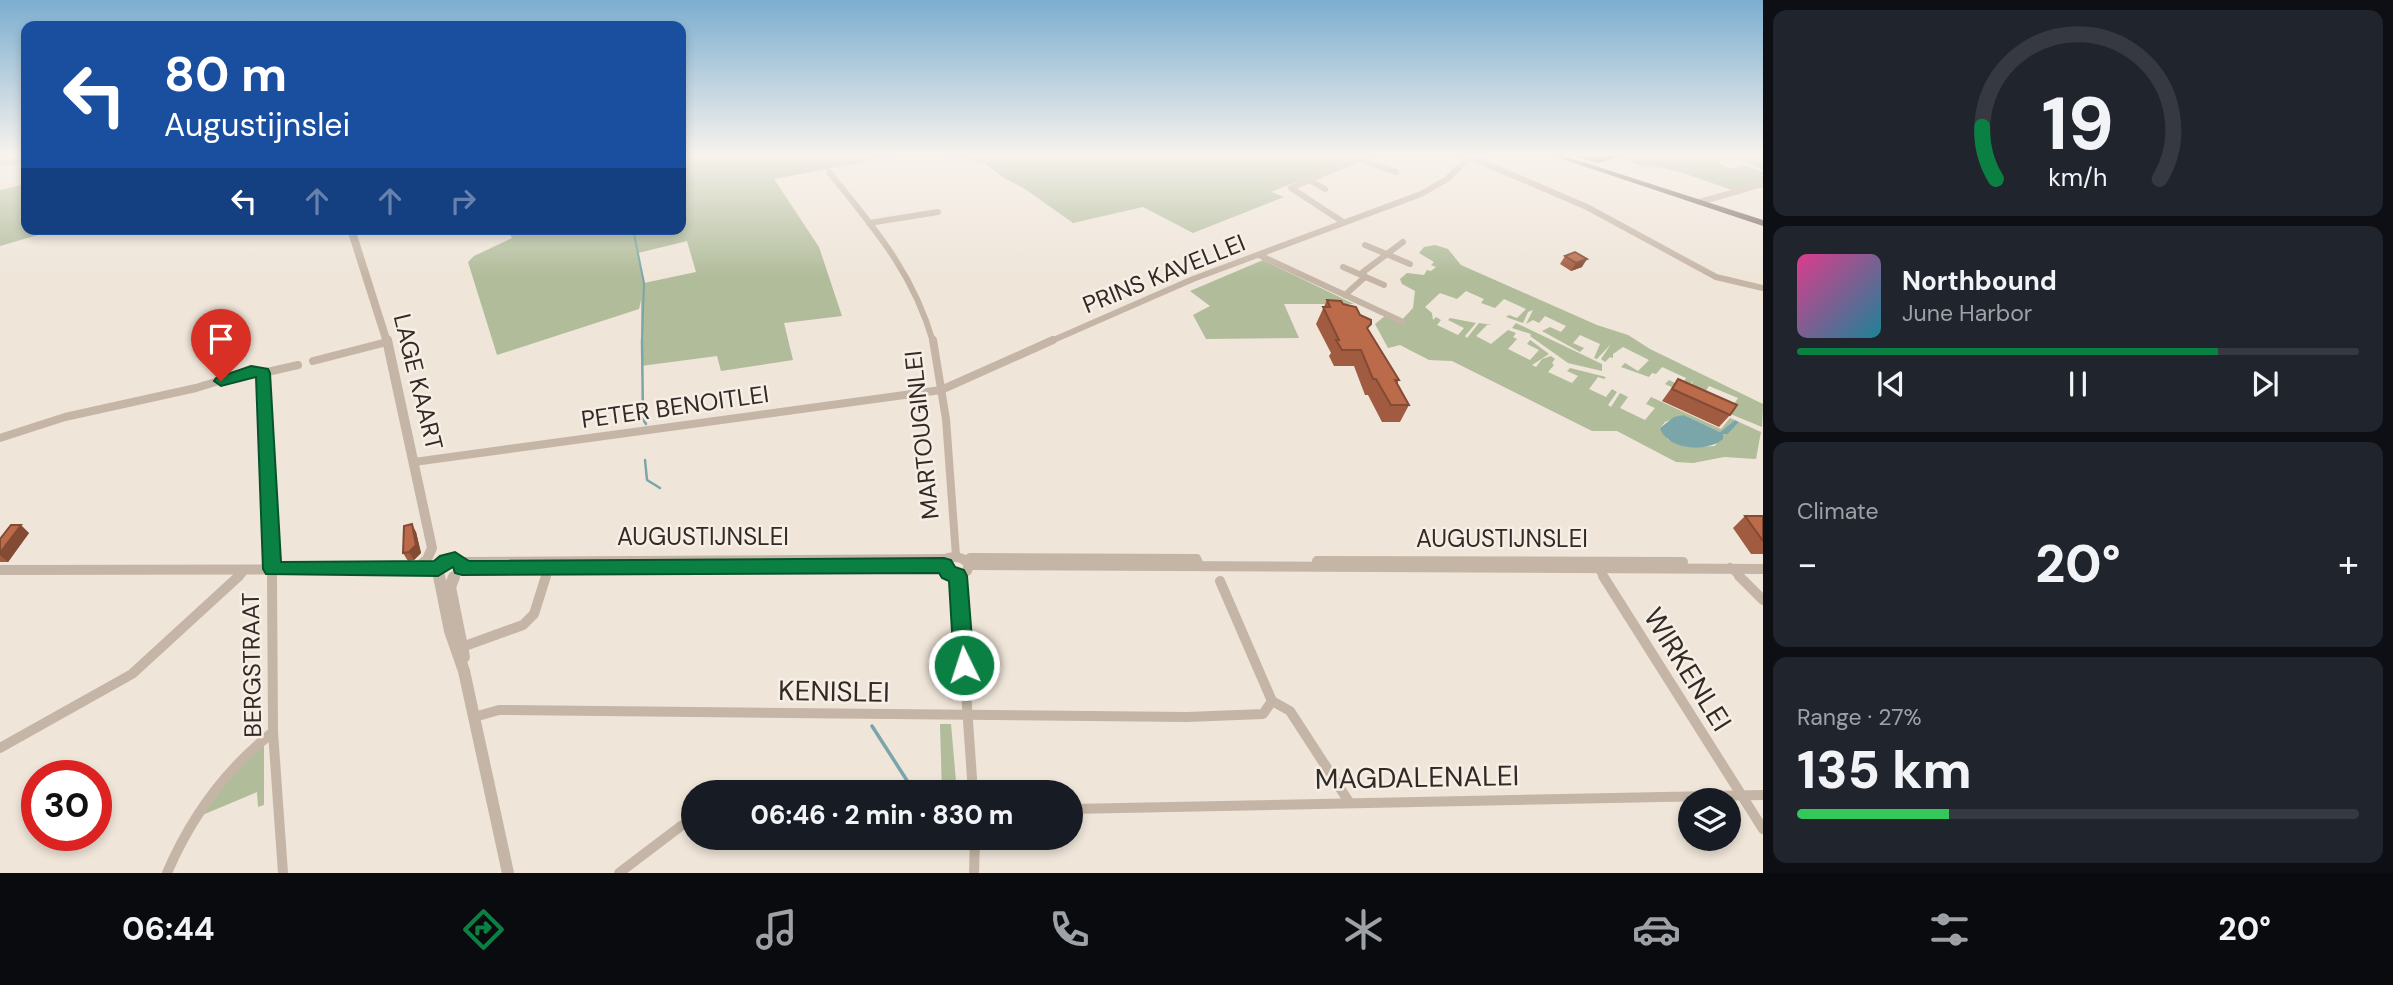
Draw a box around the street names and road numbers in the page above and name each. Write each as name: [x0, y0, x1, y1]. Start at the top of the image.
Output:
street label: PRINS KAVELLEI: [1078, 227, 1250, 320]
street label: LAGE KAART: [387, 311, 450, 453]
street label: MARTOUGINLEI: [897, 349, 946, 521]
street label: PETER BENOITLEI: [579, 378, 771, 435]
street label: AUGUSTIJNSLEI: [617, 521, 789, 552]
street label: AUGUSTIJNSLEI: [1416, 523, 1588, 554]
street label: BERGSTRAAT: [235, 592, 268, 738]
street label: WIRKENLEI: [1635, 601, 1740, 738]
street label: KENISLEI: [778, 672, 890, 711]
street label: MAGDALENALEI: [1315, 757, 1519, 798]

